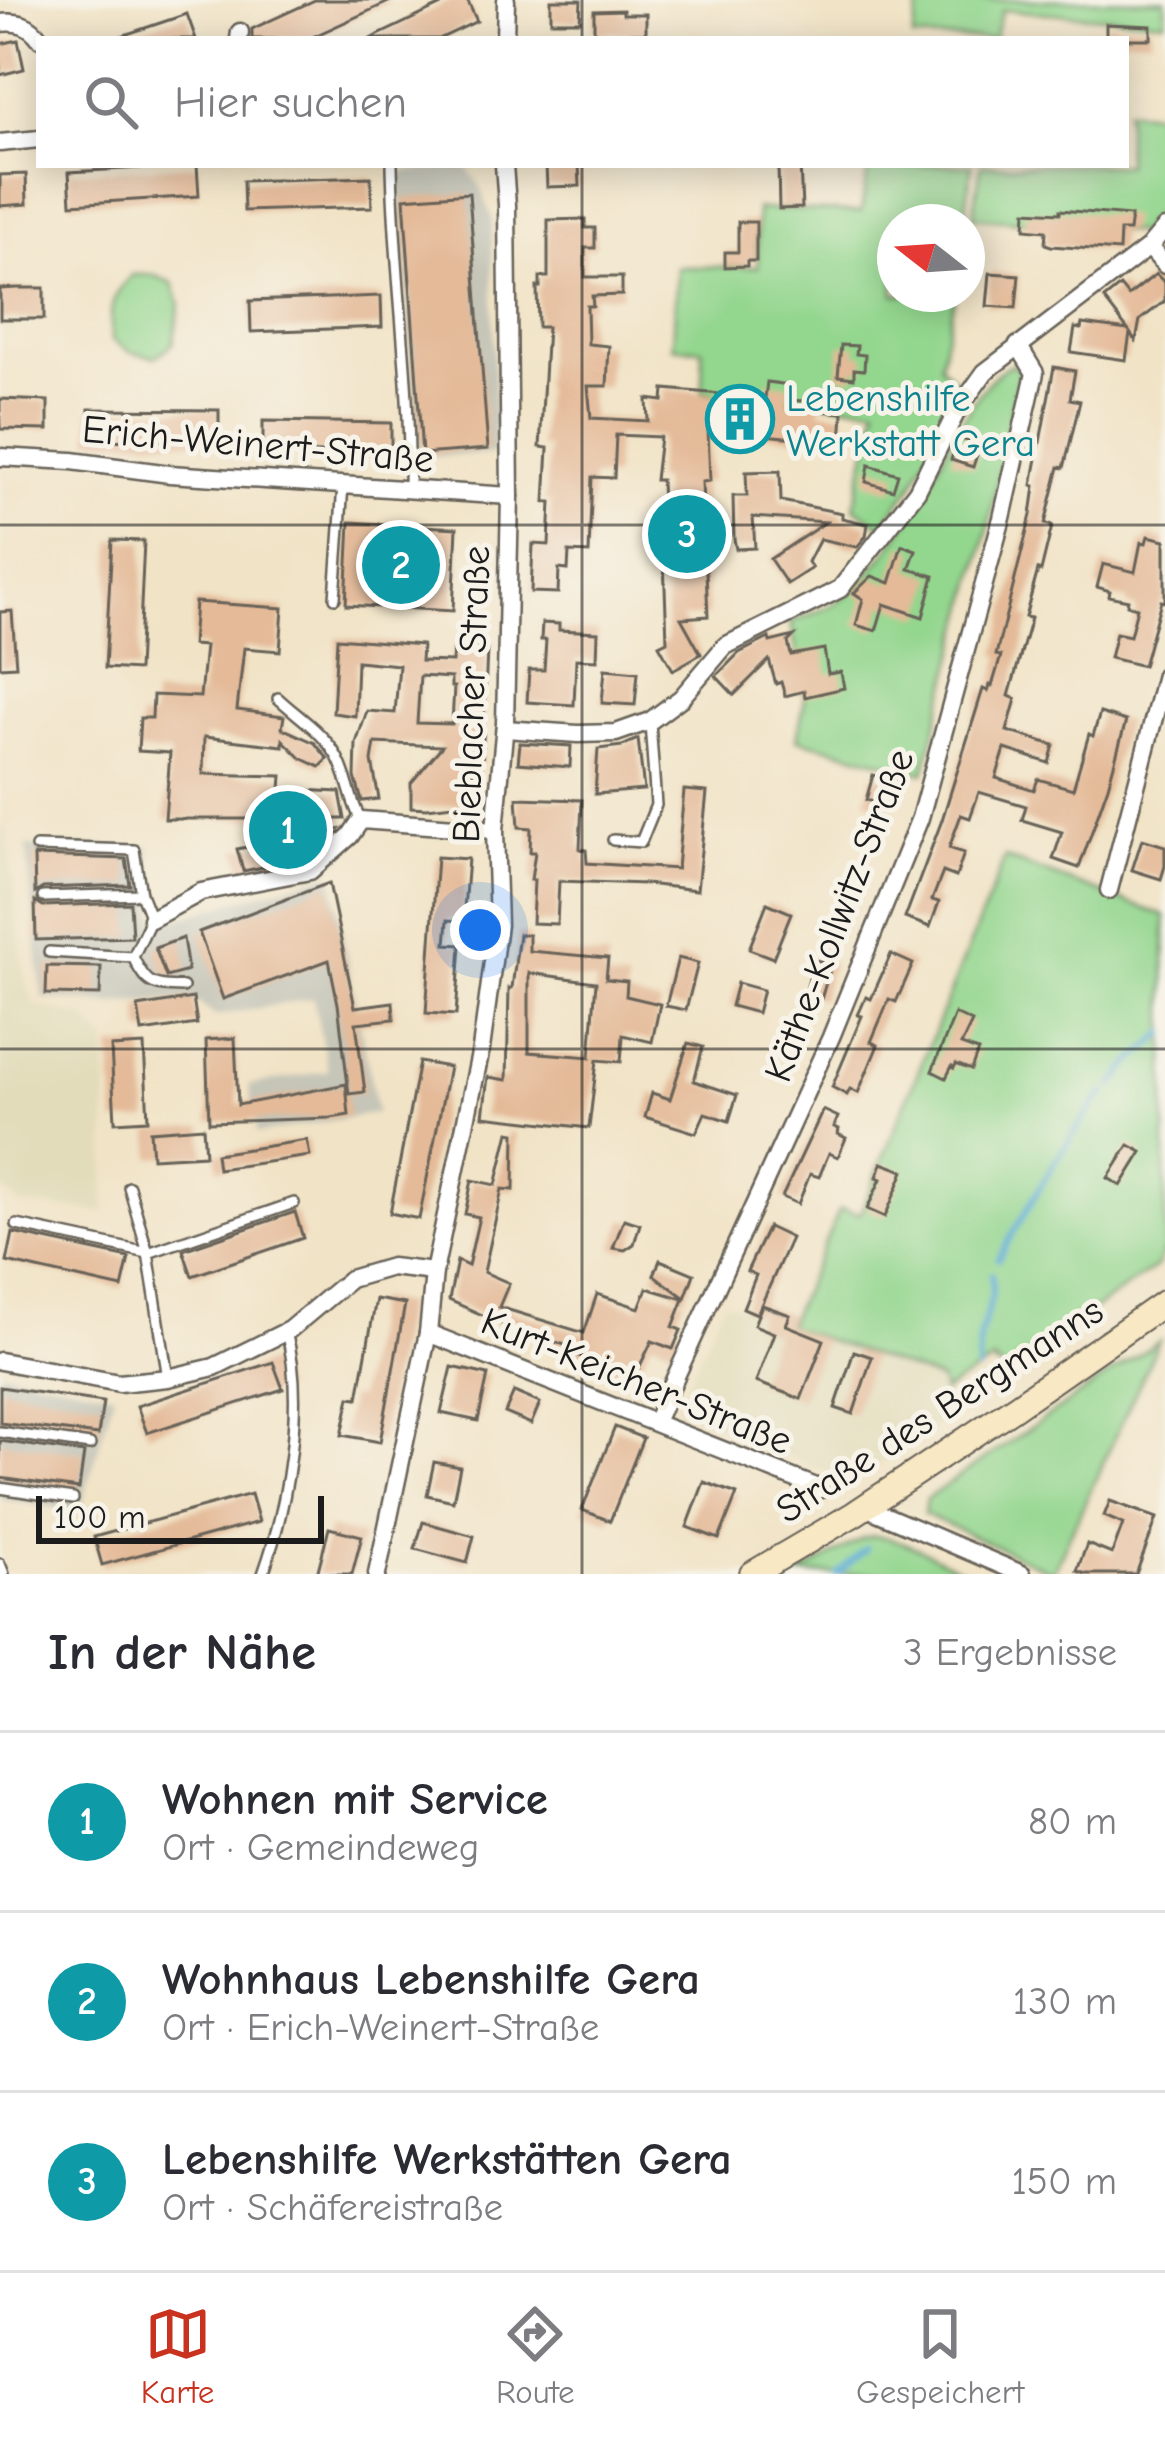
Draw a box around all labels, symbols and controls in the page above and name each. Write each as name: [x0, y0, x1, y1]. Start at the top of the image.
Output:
search box: [36, 36, 1129, 168]
icon: search: [78, 69, 144, 135]
text: Hier suchen: [174, 76, 407, 128]
north arrow: [877, 204, 985, 312]
place label: Lebenshilfe Werkstatt Gera: [786, 376, 1035, 466]
building icon: Lebenshilfe Werkstatt Gera: [705, 384, 775, 454]
street label: Erich-Weinert-Straße: [80, 407, 435, 482]
pin: 3: [648, 489, 726, 579]
pin: 2: [362, 520, 440, 610]
street label: Bieblacher Straße: [444, 545, 499, 843]
street label: Käthe-Kollwitz-Straße: [755, 743, 924, 1088]
pin: 1: [249, 785, 327, 875]
your location: [450, 900, 510, 960]
street label: Straße des Bergmanns: [768, 1288, 1112, 1533]
street label: Kurt-Keicher-Straße: [475, 1299, 798, 1464]
scale bar: [36, 1490, 324, 1543]
text: 100 m: [54, 1498, 146, 1536]
text: In der Nähe: [48, 1623, 316, 1682]
text: 3 Ergebnisse: [903, 1630, 1117, 1675]
text: Wohnen mit Service: [162, 1773, 548, 1825]
text: 1: [79, 1799, 95, 1844]
text: 80 m: [1028, 1799, 1117, 1844]
text: Ort · Gemeindeweg: [162, 1825, 479, 1870]
text: Wohnhaus Lebenshilfe Gera: [162, 1953, 700, 2005]
text: 2: [77, 1979, 97, 2024]
text: 130 m: [1013, 1979, 1117, 2024]
text: Ort · Erich-Weinert-Straße: [162, 2005, 599, 2050]
text: Lebenshilfe Werkstätten Gera: [162, 2133, 732, 2185]
text: 3: [77, 2159, 97, 2204]
text: 150 m: [1011, 2159, 1117, 2204]
text: Ort · Schäfereistraße: [162, 2185, 503, 2230]
tab: Karte: [141, 2301, 214, 2411]
tab: Route: [496, 2301, 575, 2411]
tab: Gespeichert: [856, 2301, 1024, 2411]

